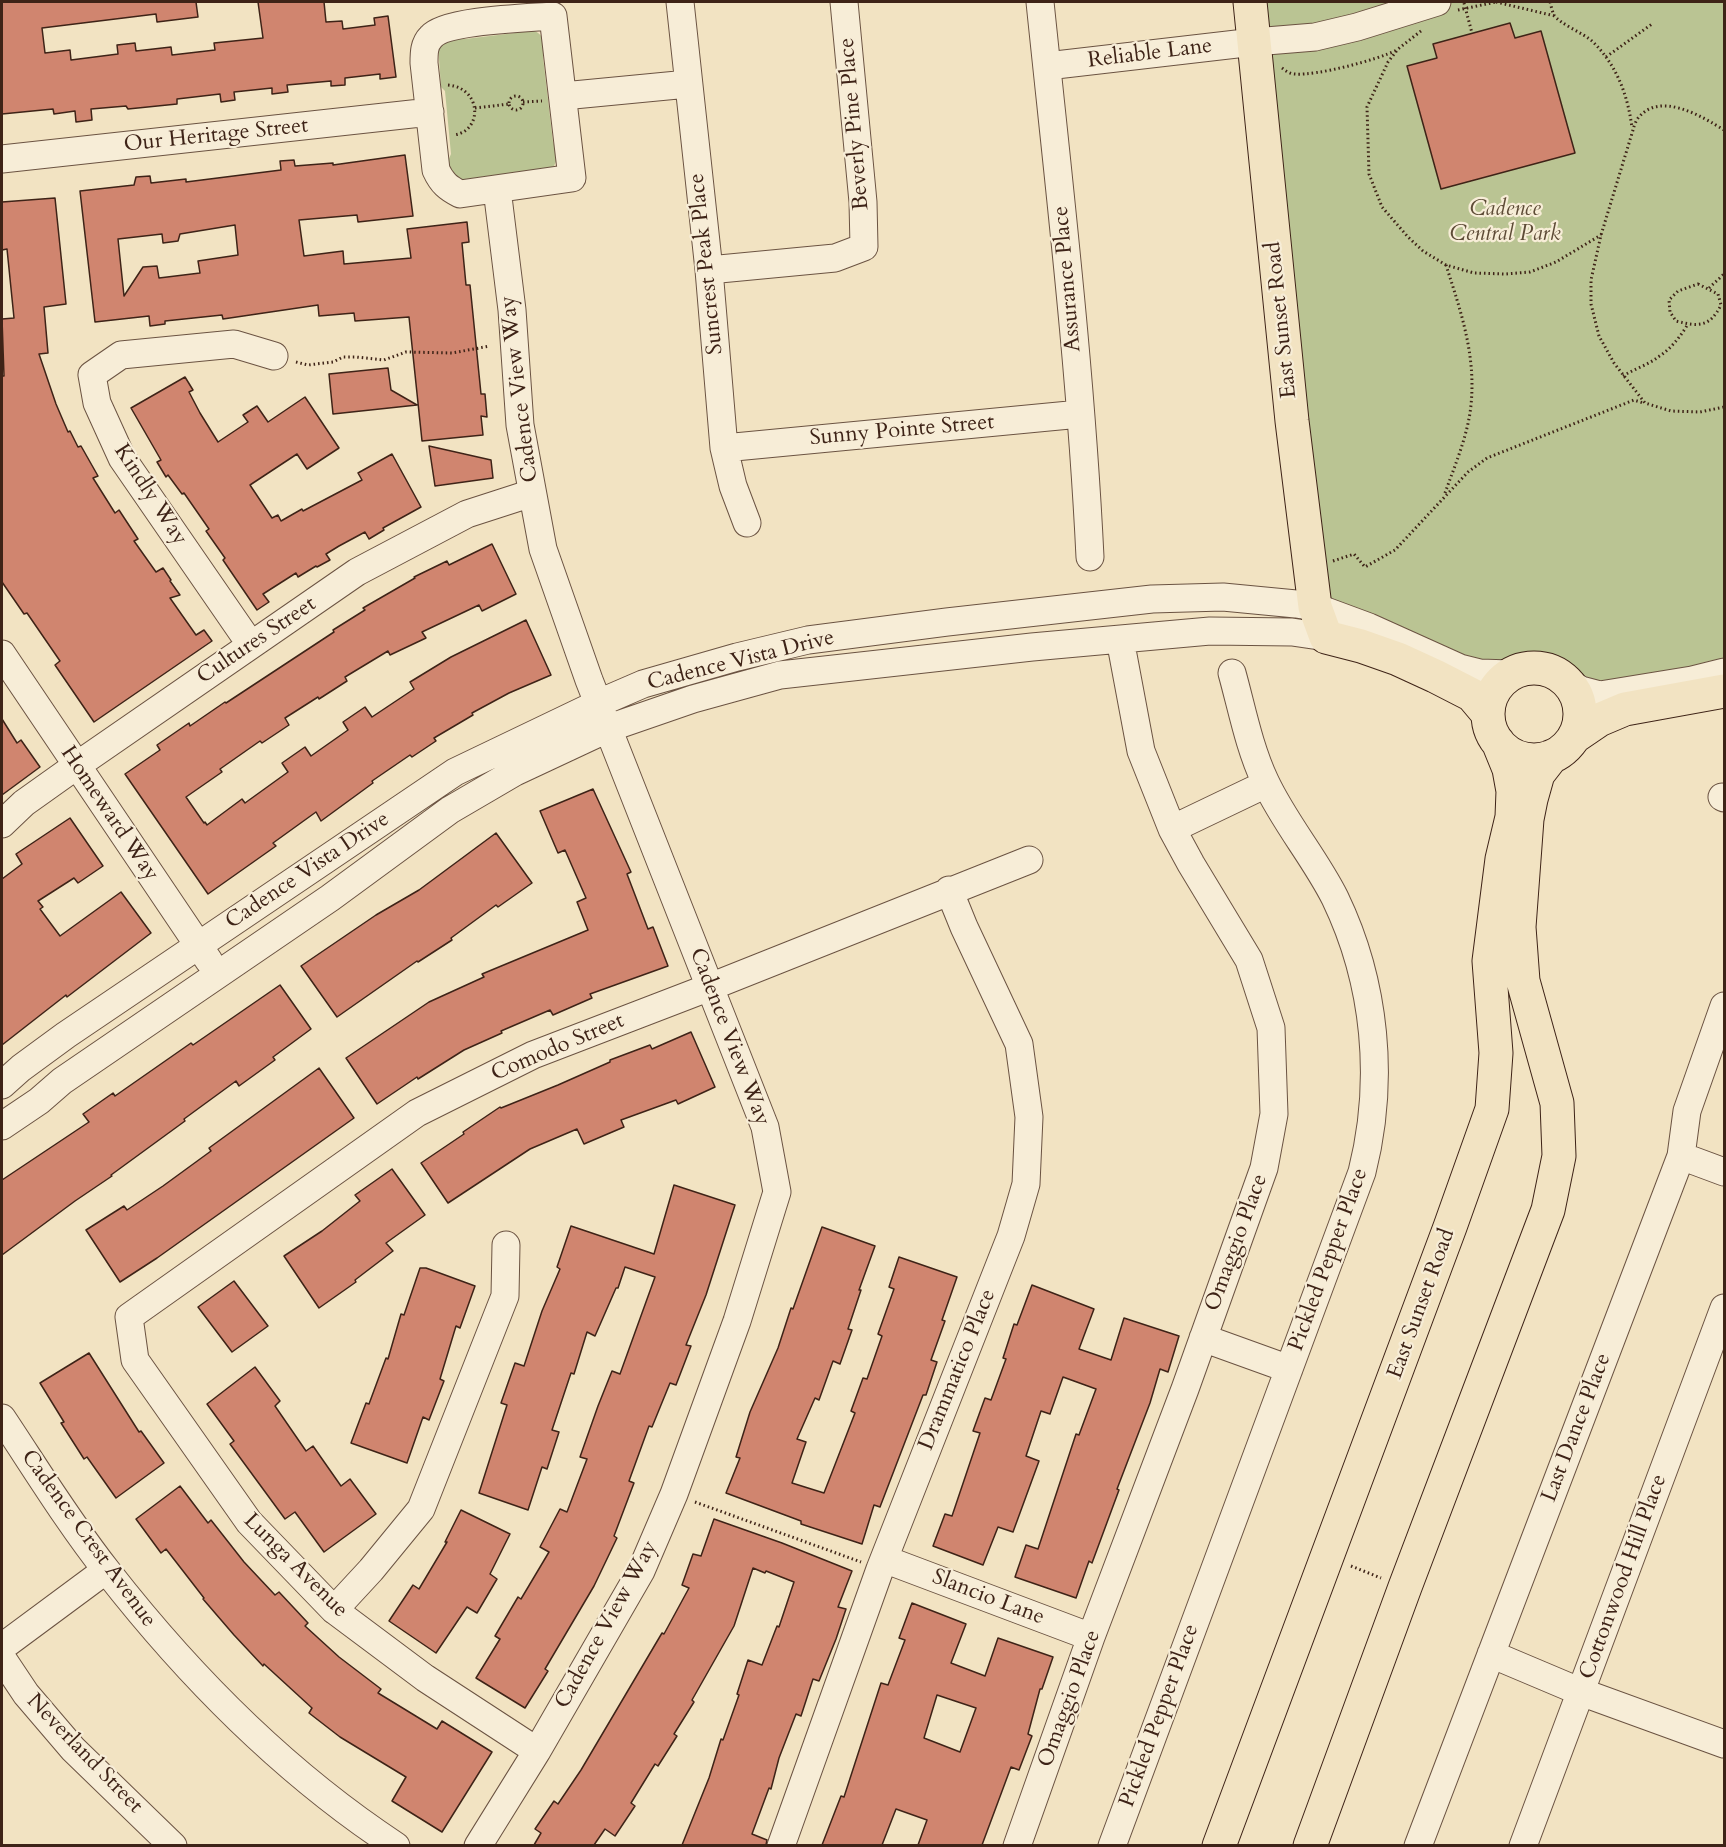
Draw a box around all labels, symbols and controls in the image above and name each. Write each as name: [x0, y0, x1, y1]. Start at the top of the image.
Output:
street label: Reliable Lane: [1086, 33, 1214, 75]
street label: Beverly Pine Place: [834, 37, 876, 211]
street label: Our Heritage Street: [123, 113, 309, 159]
street label: Suncrest Peak Place: [684, 172, 730, 356]
park label: Cadence Central Park: [1449, 197, 1561, 248]
street label: Assurance Place: [1048, 205, 1088, 353]
street label: East Sunset Road: [1261, 240, 1303, 400]
street label: Cadence View Way: [495, 294, 545, 484]
street label: Sunny Pointe Street: [809, 410, 995, 452]
street label: Kindly Way: [108, 439, 192, 551]
street label: Cultures Street: [193, 592, 321, 690]
street label: Cadence Vista Drive: [645, 625, 837, 697]
street label: Homeward Way: [54, 742, 164, 886]
street label: Cadence Vista Drive: [221, 806, 395, 936]
street label: Cadence View Way: [683, 945, 775, 1129]
street label: Comodo Street: [488, 1008, 628, 1088]
street label: Pickled Pepper Place: [1284, 1165, 1374, 1355]
street label: Omaggio Place: [1200, 1171, 1274, 1315]
street label: East Sunset Road: [1383, 1226, 1461, 1382]
street label: Drammatico Place: [914, 1286, 1002, 1454]
street label: Last Dance Place: [1537, 1350, 1617, 1506]
street label: Cadence Crest Avenue: [15, 1445, 161, 1633]
street label: Cottonwood Hill Place: [1575, 1471, 1673, 1683]
street label: Lunga Avenue: [237, 1508, 353, 1624]
street label: Cadence View Way: [550, 1536, 664, 1714]
street label: Slancio Lane: [928, 1565, 1048, 1631]
street label: Pickled Pepper Place: [1115, 1621, 1205, 1811]
street label: Omaggio Place: [1033, 1627, 1107, 1771]
street label: Neverland Street: [20, 1689, 148, 1819]

